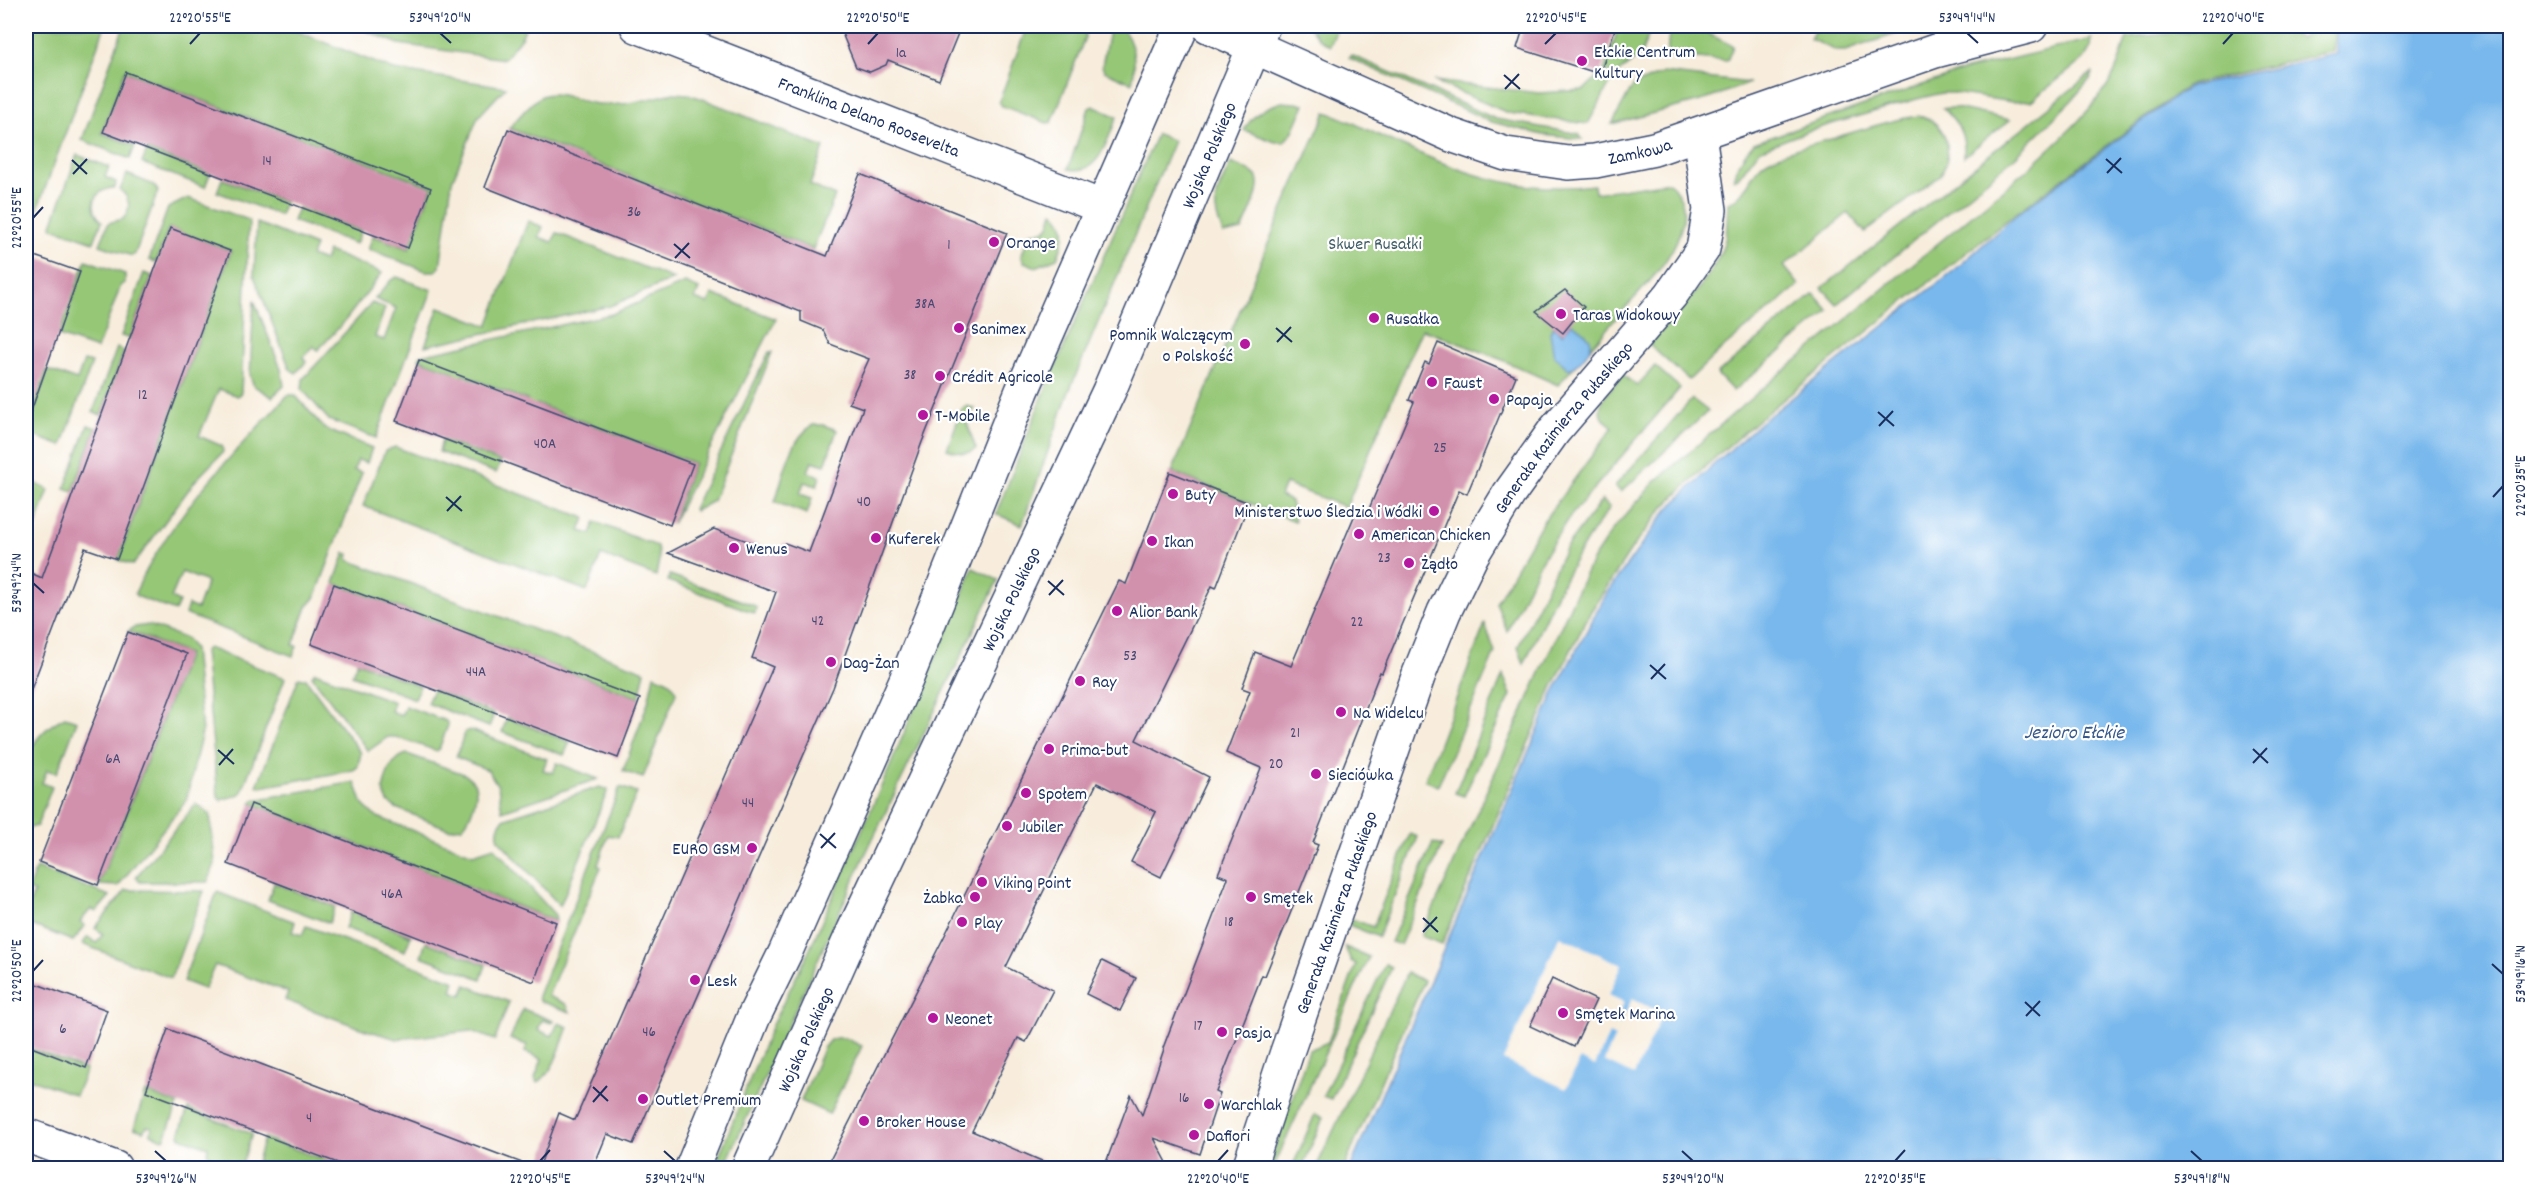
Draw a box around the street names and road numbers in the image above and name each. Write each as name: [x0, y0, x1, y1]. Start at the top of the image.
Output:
street label: Franklina Delano Roosevelta: [774, 72, 963, 165]
street label: Wojska Polskiego: [1177, 99, 1244, 213]
street label: Zamkowa: [1606, 134, 1676, 173]
street label: Generała Kazimierza Pułaskiego: [1490, 337, 1640, 520]
street label: Wojska Polskiego: [977, 543, 1048, 656]
street label: Generała Kazimierza Pułaskiego: [1291, 808, 1385, 1018]
street label: Wojska Polskiego: [773, 983, 842, 1097]

